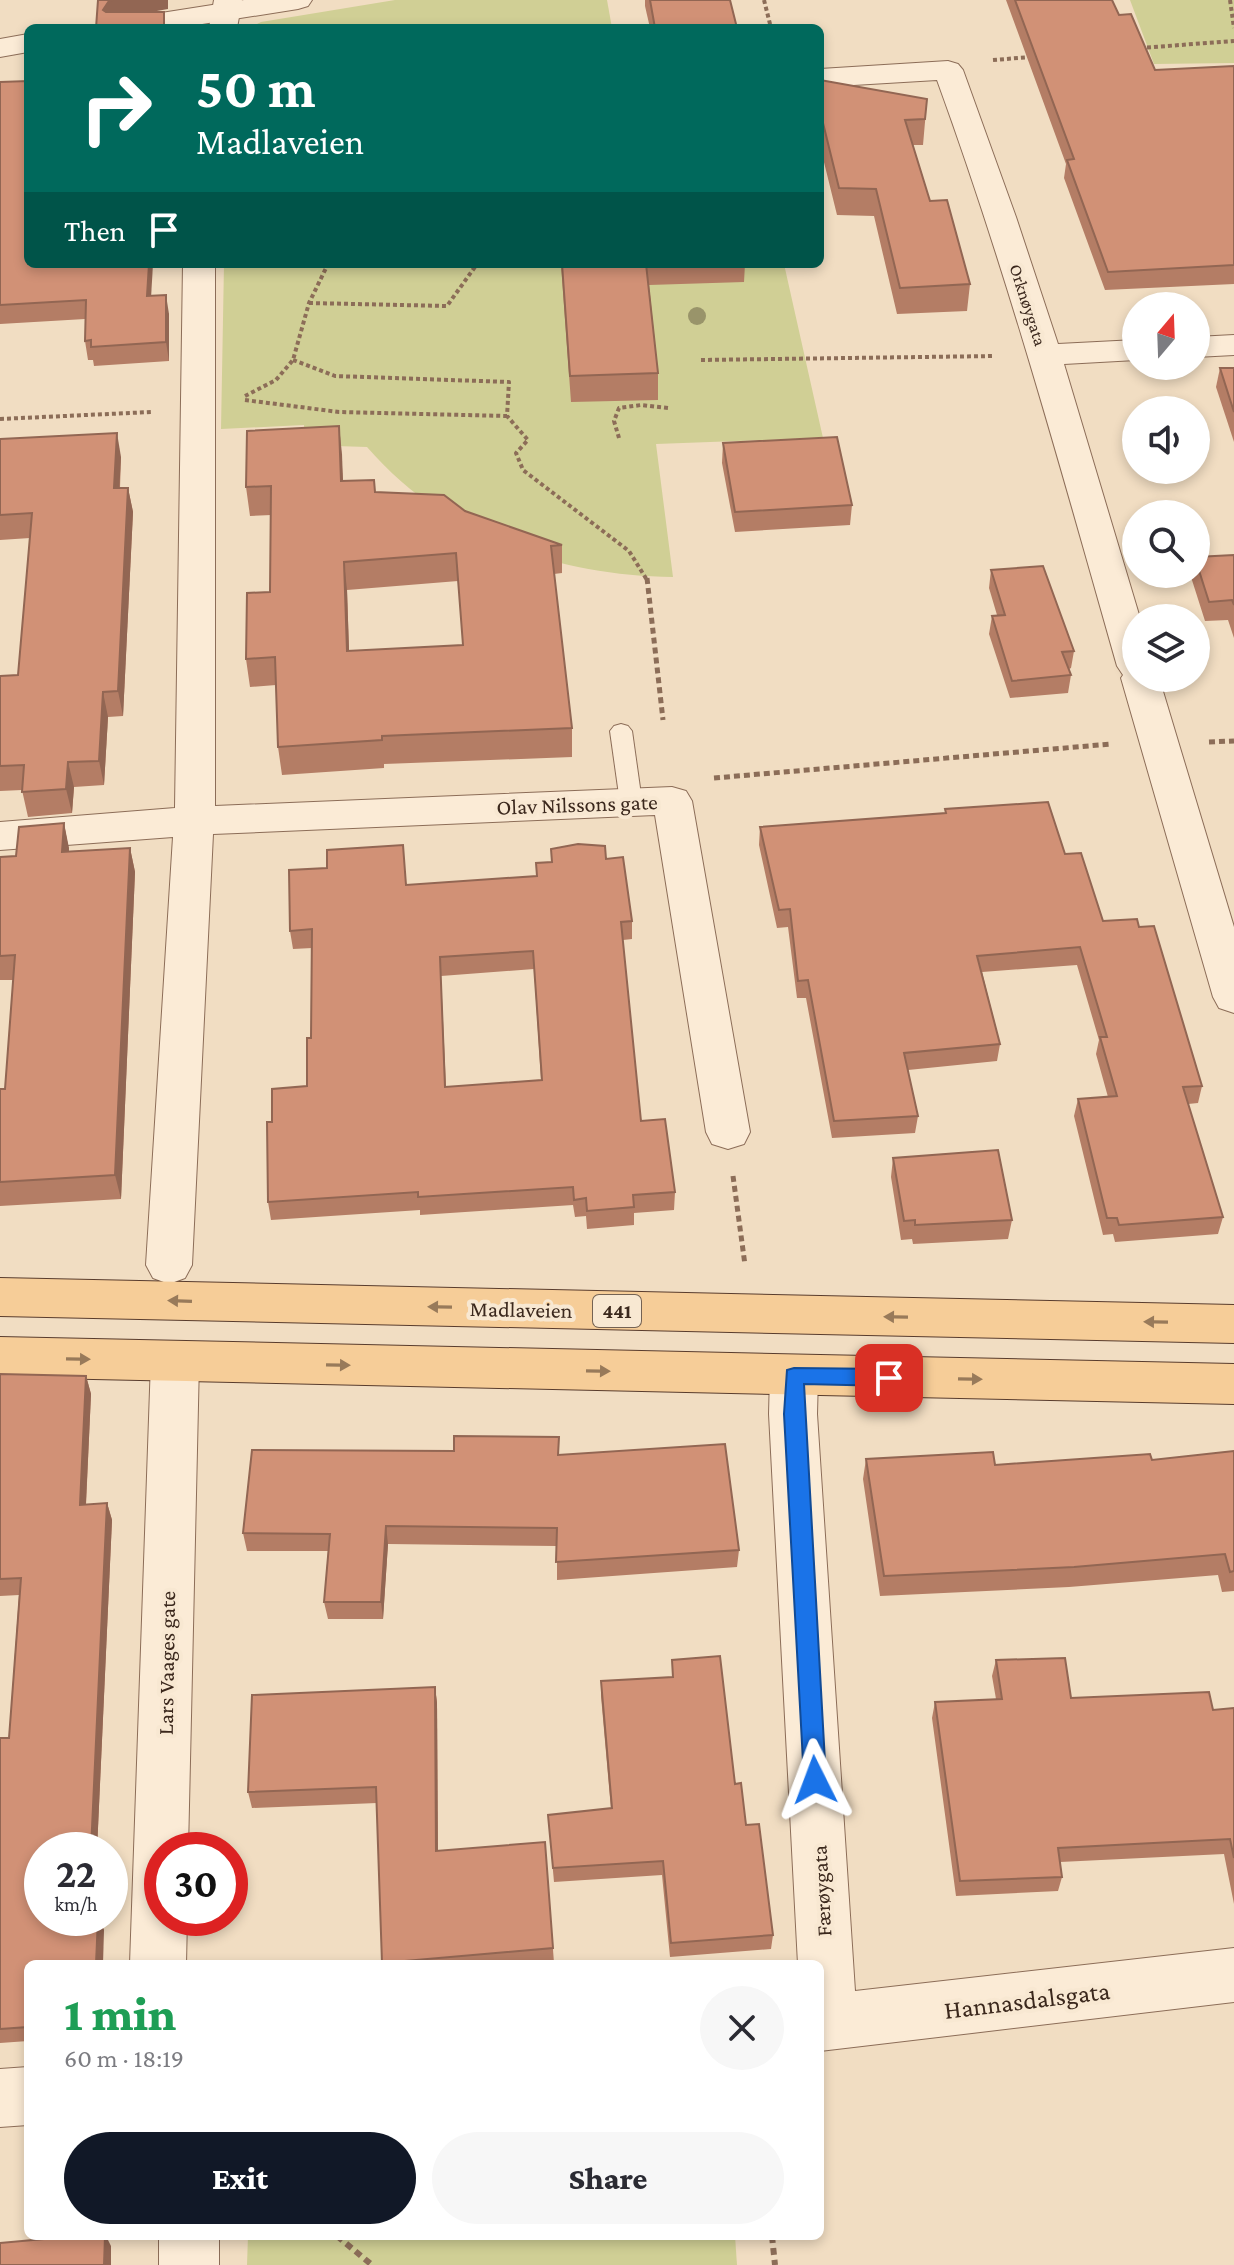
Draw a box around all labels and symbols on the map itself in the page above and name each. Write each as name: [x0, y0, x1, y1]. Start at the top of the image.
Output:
street label: Orknøygata: [1005, 262, 1051, 348]
north arrow: [1122, 292, 1210, 380]
street label: Olav Nilssons gate: [496, 789, 658, 820]
one-way arrow: [167, 1294, 192, 1307]
road number: 441: [593, 1295, 641, 1327]
street label: Madlaveien: [469, 1296, 573, 1323]
one-way arrow: [427, 1301, 452, 1313]
one-way arrow: [883, 1310, 908, 1323]
one-way arrow: [1143, 1316, 1168, 1329]
pin: [855, 1344, 923, 1412]
one-way arrow: [66, 1353, 91, 1365]
one-way arrow: [326, 1359, 351, 1371]
one-way arrow: [586, 1365, 611, 1378]
one-way arrow: [958, 1373, 983, 1385]
street label: Lars Vaages gate: [153, 1591, 180, 1735]
position arrow: [773, 1738, 857, 1822]
speed limit sign: 30: [144, 1832, 248, 1936]
street label: Færøygata: [807, 1845, 836, 1937]
street label: Hannasdalsgata: [942, 1976, 1112, 2025]

